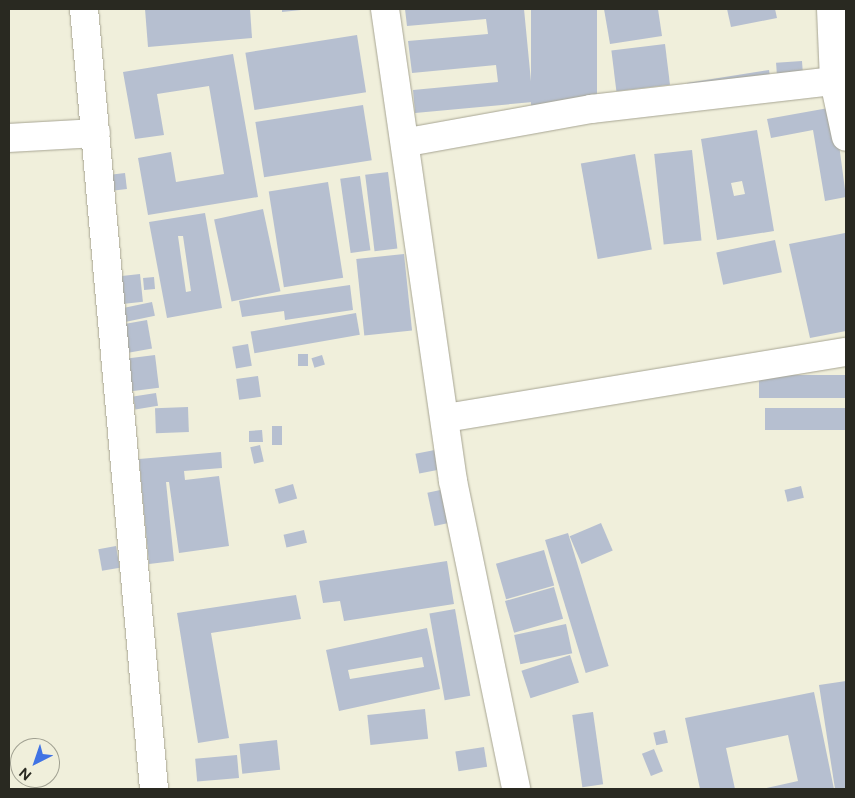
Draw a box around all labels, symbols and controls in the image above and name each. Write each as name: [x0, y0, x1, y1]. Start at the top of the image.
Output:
north arrow: [10, 738, 60, 788]
text: N: [16, 764, 35, 784]

